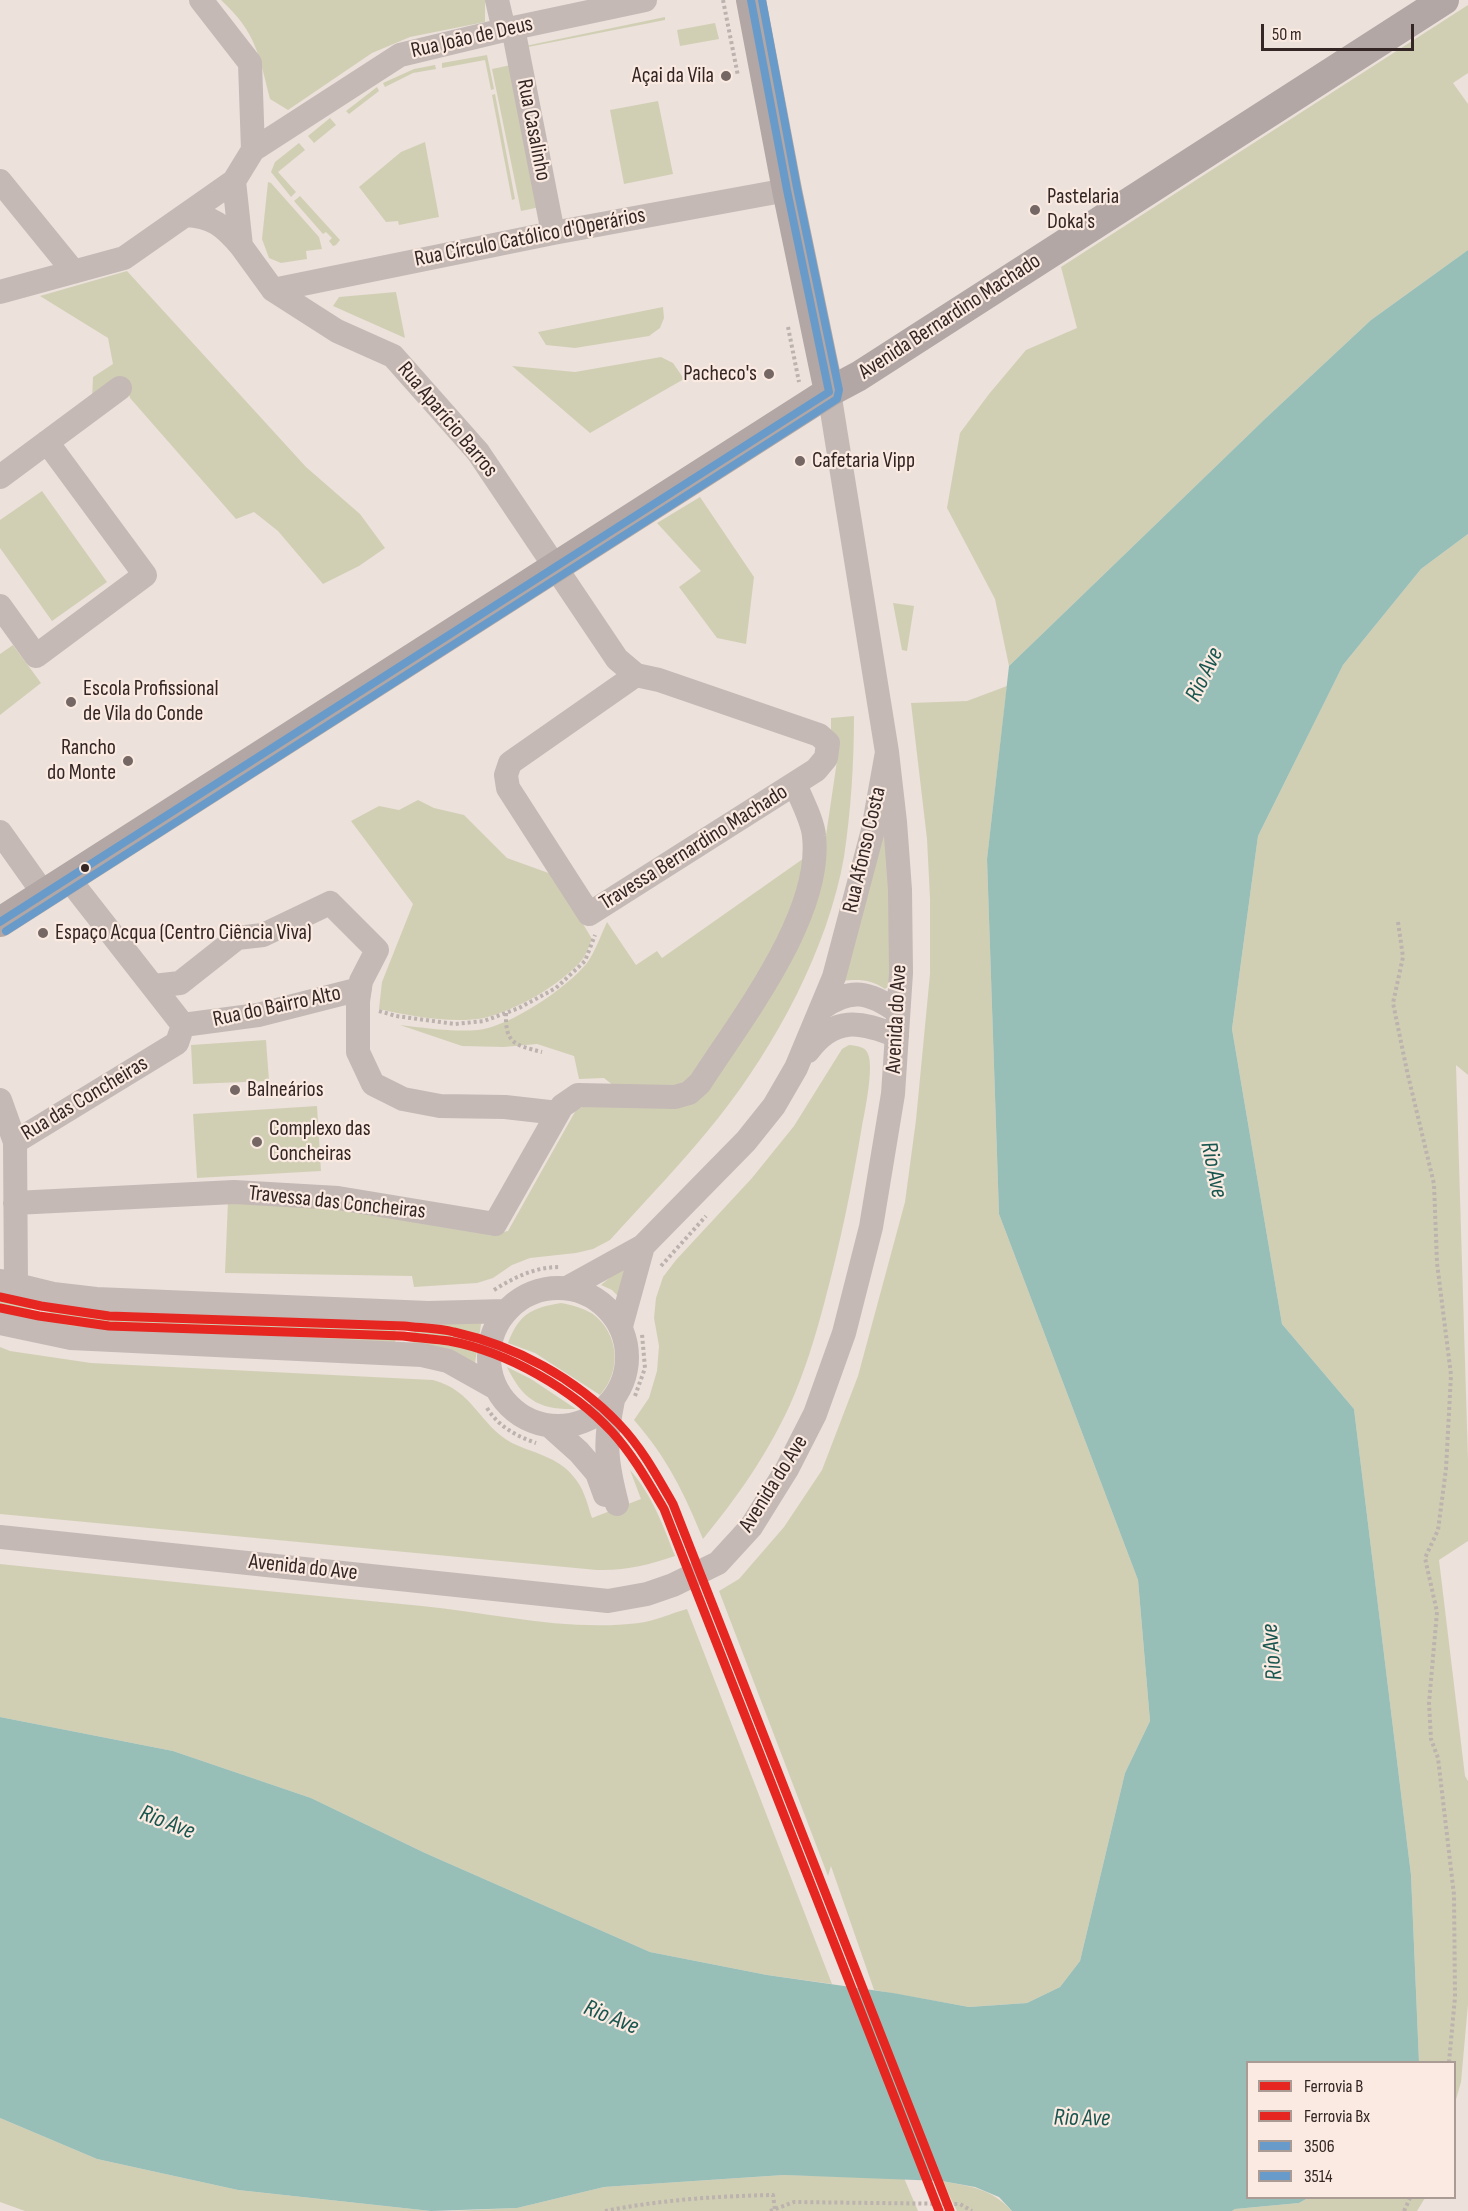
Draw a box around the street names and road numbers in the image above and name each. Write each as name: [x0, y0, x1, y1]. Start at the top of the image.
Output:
street label: Rua João de Deus: [408, 11, 536, 65]
street label: Rua Casalinho: [510, 77, 556, 183]
street label: Rua Círculo Católico d'Operários: [412, 203, 648, 273]
street label: Avenida Bernardino Machado: [854, 248, 1046, 386]
street label: Rua Aparício Barros: [391, 357, 503, 483]
street label: Travessa Bernardino Machado: [595, 779, 793, 917]
street label: Rua Afonso Costa: [838, 785, 892, 915]
street label: Avenida do Ave: [881, 964, 913, 1074]
street label: Rua do Bairro Alto: [211, 981, 343, 1033]
street label: Rua das Concheiras: [17, 1051, 153, 1147]
street label: Travessa das Concheiras: [247, 1181, 427, 1225]
street label: Avenida do Ave: [734, 1431, 814, 1537]
street label: Avenida do Ave: [247, 1549, 359, 1587]

